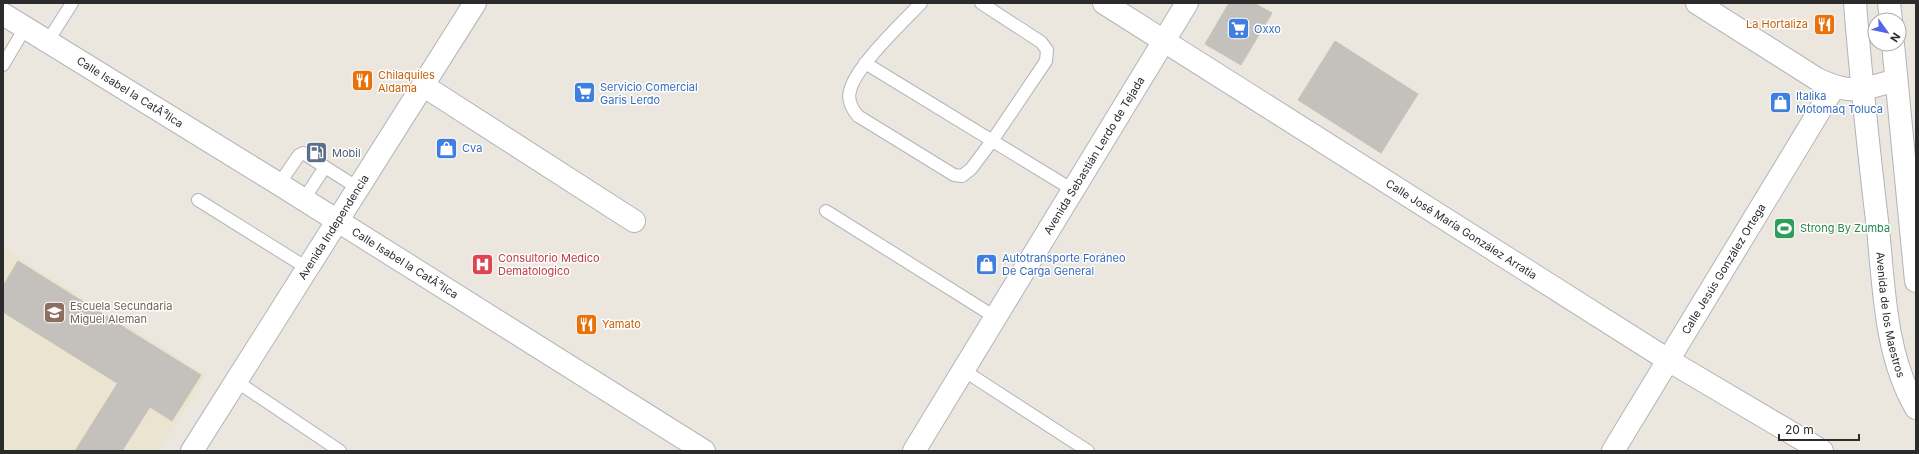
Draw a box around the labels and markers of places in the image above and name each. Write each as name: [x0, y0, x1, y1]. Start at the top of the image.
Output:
restaurant icon: La Hortaliza: [1811, 11, 1837, 37]
supermarket icon: Oxxo: [1225, 16, 1251, 42]
place label: La Hortaliza: [1746, 17, 1808, 31]
place label: Oxxo: [1254, 22, 1281, 36]
restaurant icon: Chilaquiles Aldama: [350, 68, 376, 94]
place label: Chilaquiles Aldama: [378, 68, 435, 95]
supermarket icon: Servicio Comercial Garis Lerdo: [571, 80, 597, 106]
place label: Servicio Comercial Garis Lerdo: [600, 80, 698, 107]
shop icon: Italika Motomaq Toluca: [1768, 89, 1794, 115]
place label: Italika Motomaq Toluca: [1796, 89, 1883, 116]
shop icon: Cva: [434, 135, 460, 161]
fuel station icon: Mobil: [304, 140, 330, 166]
place label: Cva: [462, 141, 482, 155]
place label: Mobil: [332, 146, 361, 160]
sports icon: Strong By Zumba: [1771, 215, 1797, 241]
place label: Strong By Zumba: [1800, 221, 1890, 235]
hospital icon: Consultorio Medico Dematologico: [470, 251, 496, 277]
place label: Consultorio Medico Dematologico: [498, 251, 600, 278]
shop icon: Autotransporte Foráneo De Carga General: [974, 251, 1000, 277]
place label: Autotransporte Foráneo De Carga General: [1002, 251, 1126, 278]
school or university icon: Escuela Secundaria Miguel Aleman: [41, 299, 67, 325]
place label: Escuela Secundaria Miguel Aleman: [70, 299, 172, 326]
restaurant icon: Yamato: [574, 311, 600, 337]
place label: Yamato: [602, 317, 641, 331]

